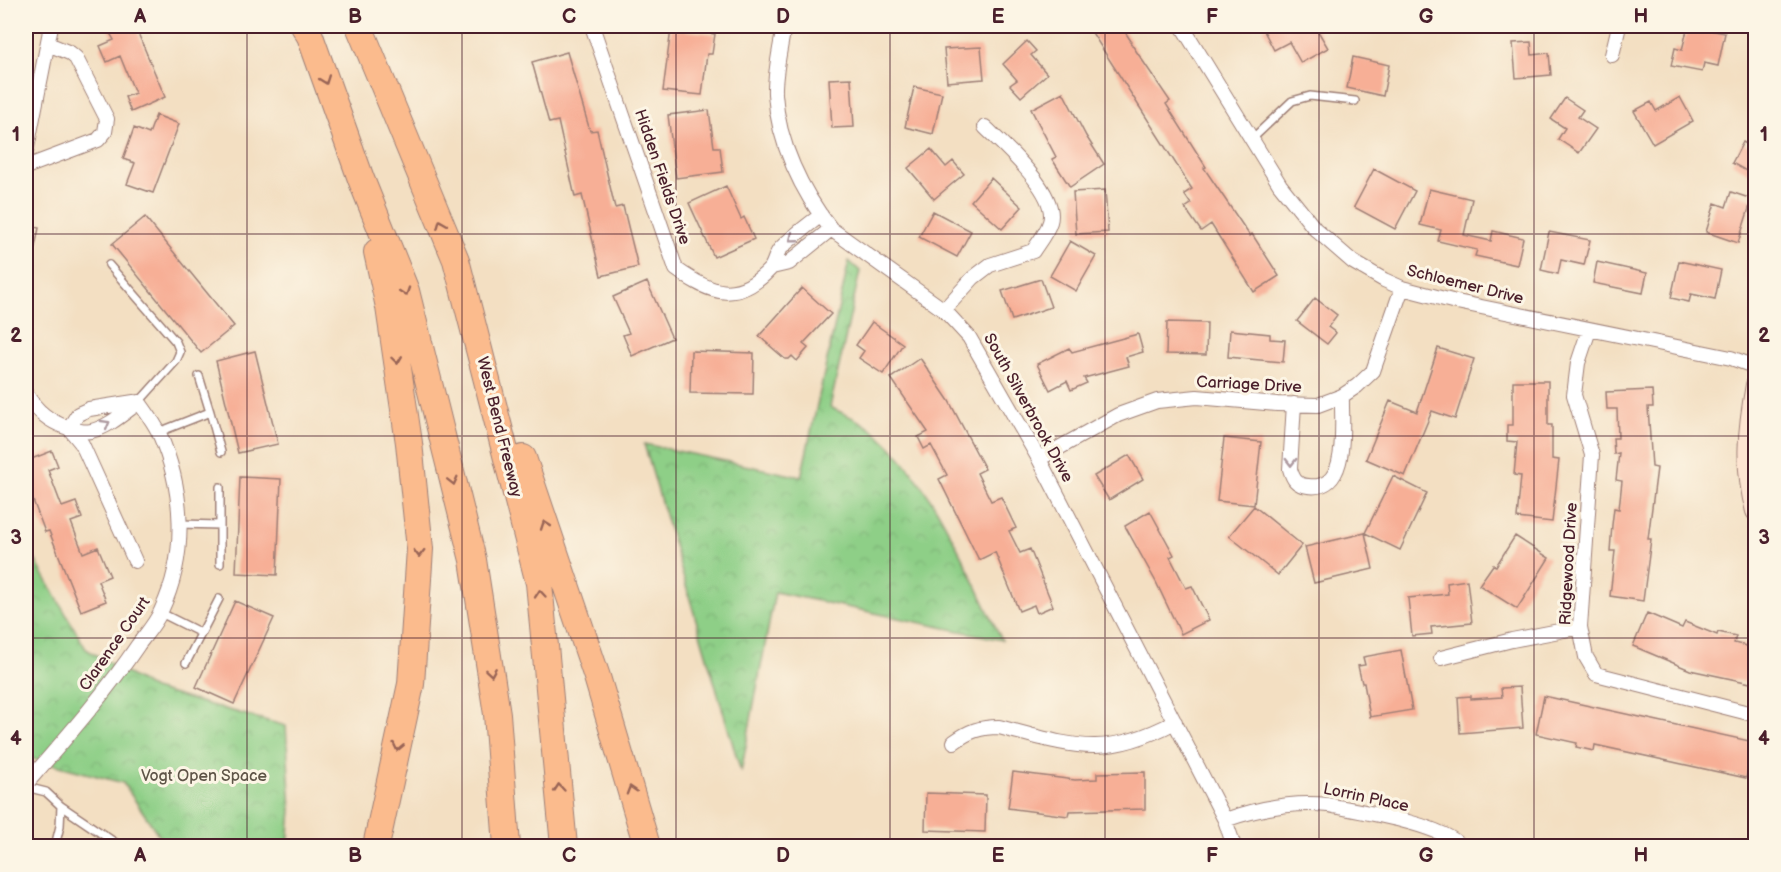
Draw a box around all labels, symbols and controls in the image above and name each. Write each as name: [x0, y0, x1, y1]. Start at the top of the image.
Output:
text: A: [133, 5, 147, 29]
text: B: [348, 5, 362, 29]
text: C: [562, 5, 576, 29]
text: D: [776, 5, 790, 29]
text: E: [992, 5, 1005, 29]
text: F: [1206, 5, 1218, 29]
text: G: [1419, 5, 1434, 29]
text: H: [1634, 5, 1648, 29]
one-way arrow: [318, 74, 331, 85]
street label: Hidden Fields Drive: [630, 107, 694, 248]
text: 1: [12, 123, 20, 147]
text: 1: [1760, 123, 1768, 147]
one-way arrow: [436, 219, 448, 230]
one-way arrow: [789, 231, 800, 242]
street label: Schloemer Drive: [1405, 261, 1526, 309]
one-way arrow: [398, 286, 410, 297]
text: 2: [10, 324, 22, 348]
text: 2: [1758, 324, 1770, 348]
street label: South Silverbrook Drive: [979, 330, 1077, 486]
one-way arrow: [390, 355, 402, 364]
street label: West Bend Freeway: [472, 355, 526, 500]
street label: Carriage Drive: [1196, 373, 1303, 397]
one-way arrow: [100, 420, 110, 431]
one-way arrow: [1285, 458, 1297, 467]
one-way arrow: [446, 476, 459, 486]
street label: Ridgewood Drive: [1556, 502, 1582, 626]
one-way arrow: [540, 520, 553, 531]
text: 3: [10, 526, 22, 550]
text: 3: [1758, 526, 1770, 550]
one-way arrow: [413, 549, 425, 558]
one-way arrow: [534, 590, 547, 599]
street label: Clarence Court: [76, 593, 154, 695]
one-way arrow: [484, 668, 496, 677]
text: 4: [10, 727, 22, 751]
text: 4: [1758, 727, 1770, 751]
one-way arrow: [392, 741, 405, 751]
park label: Vogt Open Space: [141, 767, 268, 786]
street label: Lorrin Place: [1321, 780, 1411, 816]
one-way arrow: [553, 784, 566, 793]
one-way arrow: [626, 786, 638, 796]
text: A: [133, 844, 147, 868]
text: B: [348, 844, 362, 868]
text: C: [562, 844, 576, 868]
text: D: [776, 844, 790, 868]
text: E: [992, 844, 1005, 868]
text: F: [1206, 844, 1218, 868]
text: G: [1419, 844, 1434, 868]
text: H: [1634, 844, 1648, 868]

